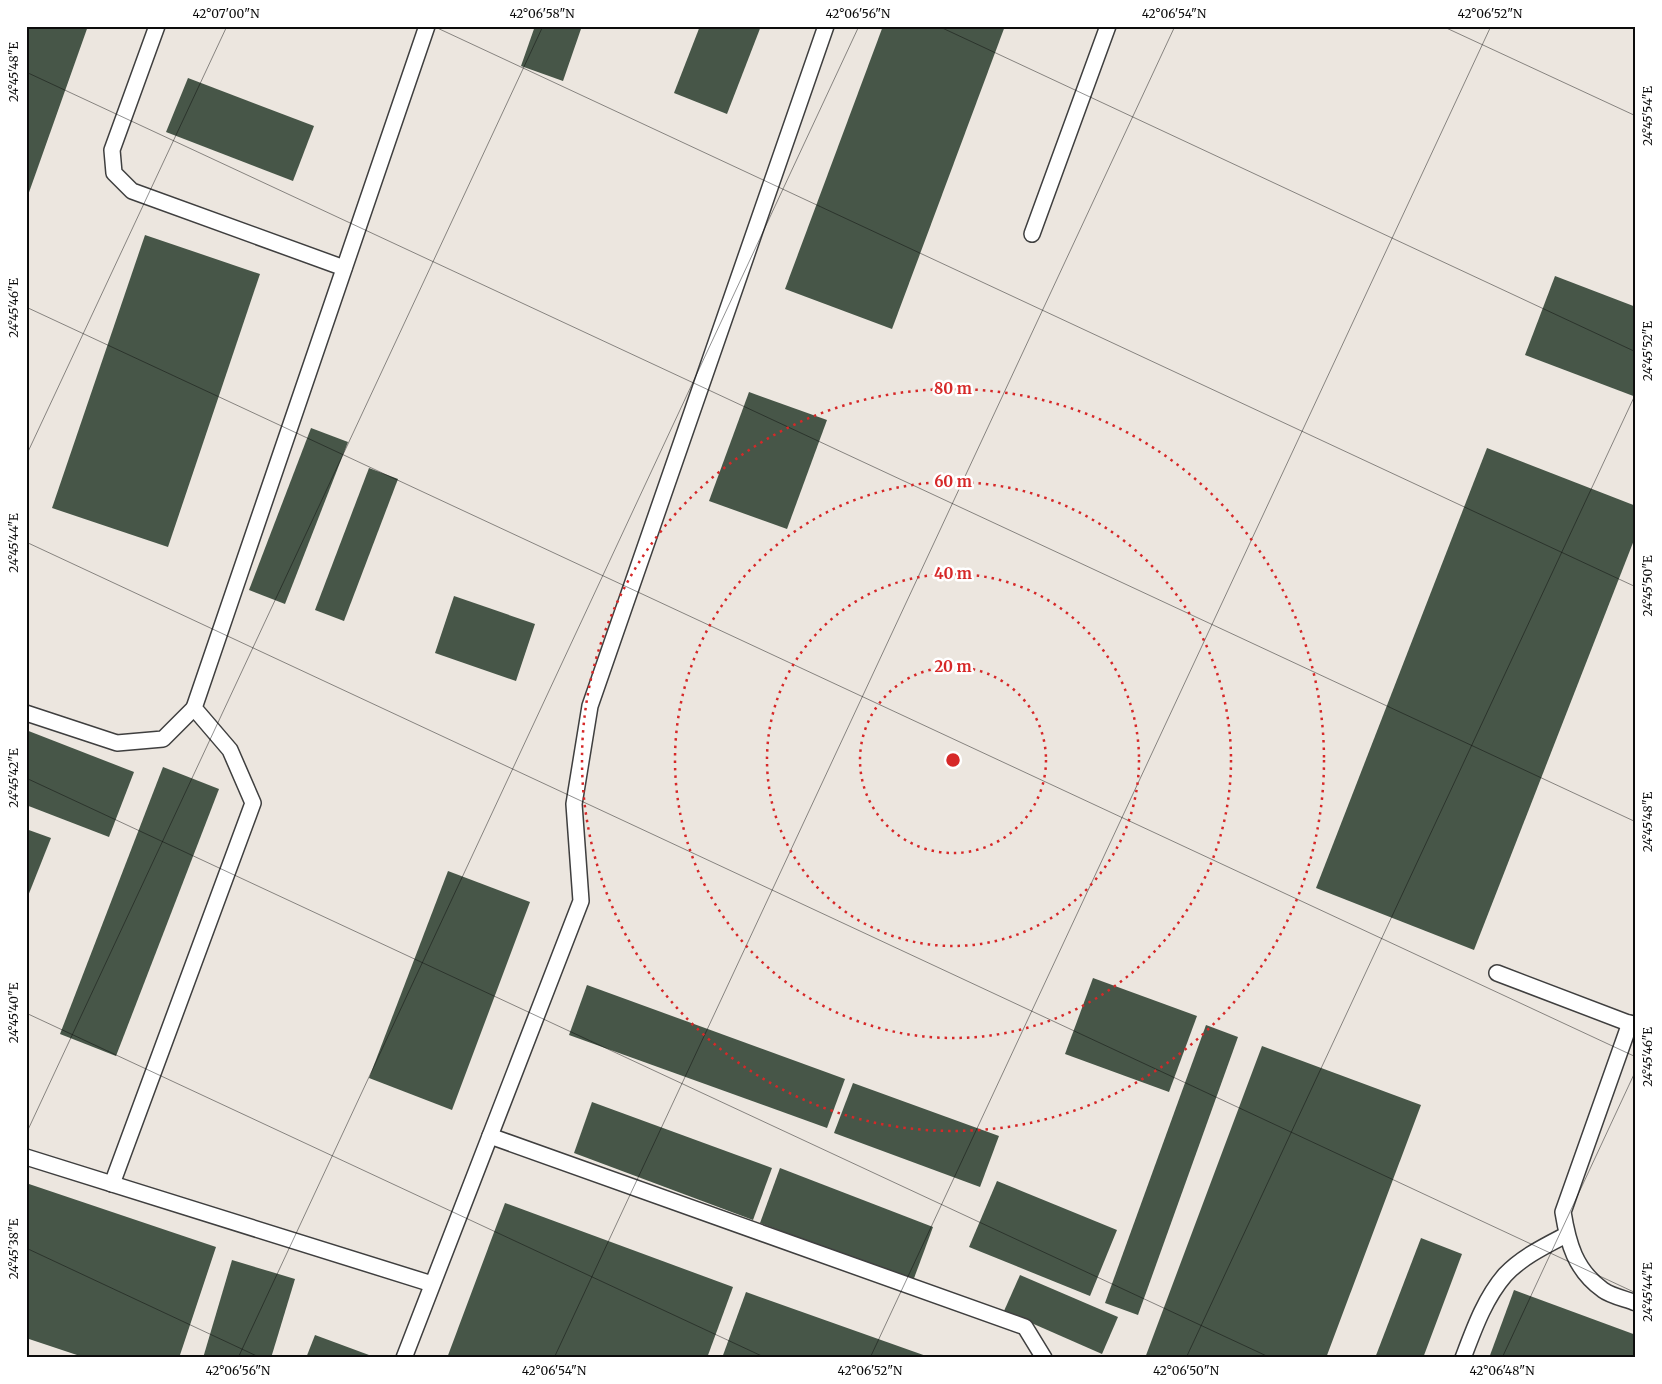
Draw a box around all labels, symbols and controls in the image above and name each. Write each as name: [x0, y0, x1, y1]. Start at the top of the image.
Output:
text: 42°07'00"N: [193, 6, 260, 21]
text: 42°06'58"N: [509, 6, 575, 21]
text: 42°06'56"N: [826, 6, 891, 21]
text: 42°06'54"N: [1142, 6, 1207, 21]
text: 42°06'52"N: [1458, 6, 1523, 21]
text: 24°45'48"E: [6, 42, 21, 102]
text: 24°45'54"E: [1640, 86, 1655, 146]
text: 24°45'46"E: [6, 278, 21, 338]
text: 24°45'52"E: [1640, 321, 1655, 381]
text: 80 m: [934, 379, 972, 398]
text: 60 m: [934, 472, 972, 491]
text: 24°45'44"E: [6, 513, 21, 573]
text: 24°45'50"E: [1640, 555, 1655, 617]
text: 40 m: [934, 564, 972, 583]
text: 20 m: [934, 657, 972, 676]
text: 24°45'42"E: [6, 748, 21, 808]
centre of rings: [944, 751, 962, 769]
text: 24°45'48"E: [1640, 792, 1655, 852]
text: 24°45'40"E: [6, 982, 21, 1043]
text: 24°45'46"E: [1640, 1027, 1655, 1087]
text: 24°45'38"E: [6, 1218, 21, 1279]
text: 24°45'44"E: [1640, 1262, 1655, 1322]
text: 42°06'56"N: [206, 1363, 271, 1378]
text: 42°06'54"N: [522, 1363, 587, 1378]
text: 42°06'52"N: [838, 1363, 903, 1378]
text: 42°06'50"N: [1153, 1363, 1220, 1378]
text: 42°06'48"N: [1470, 1363, 1535, 1378]

